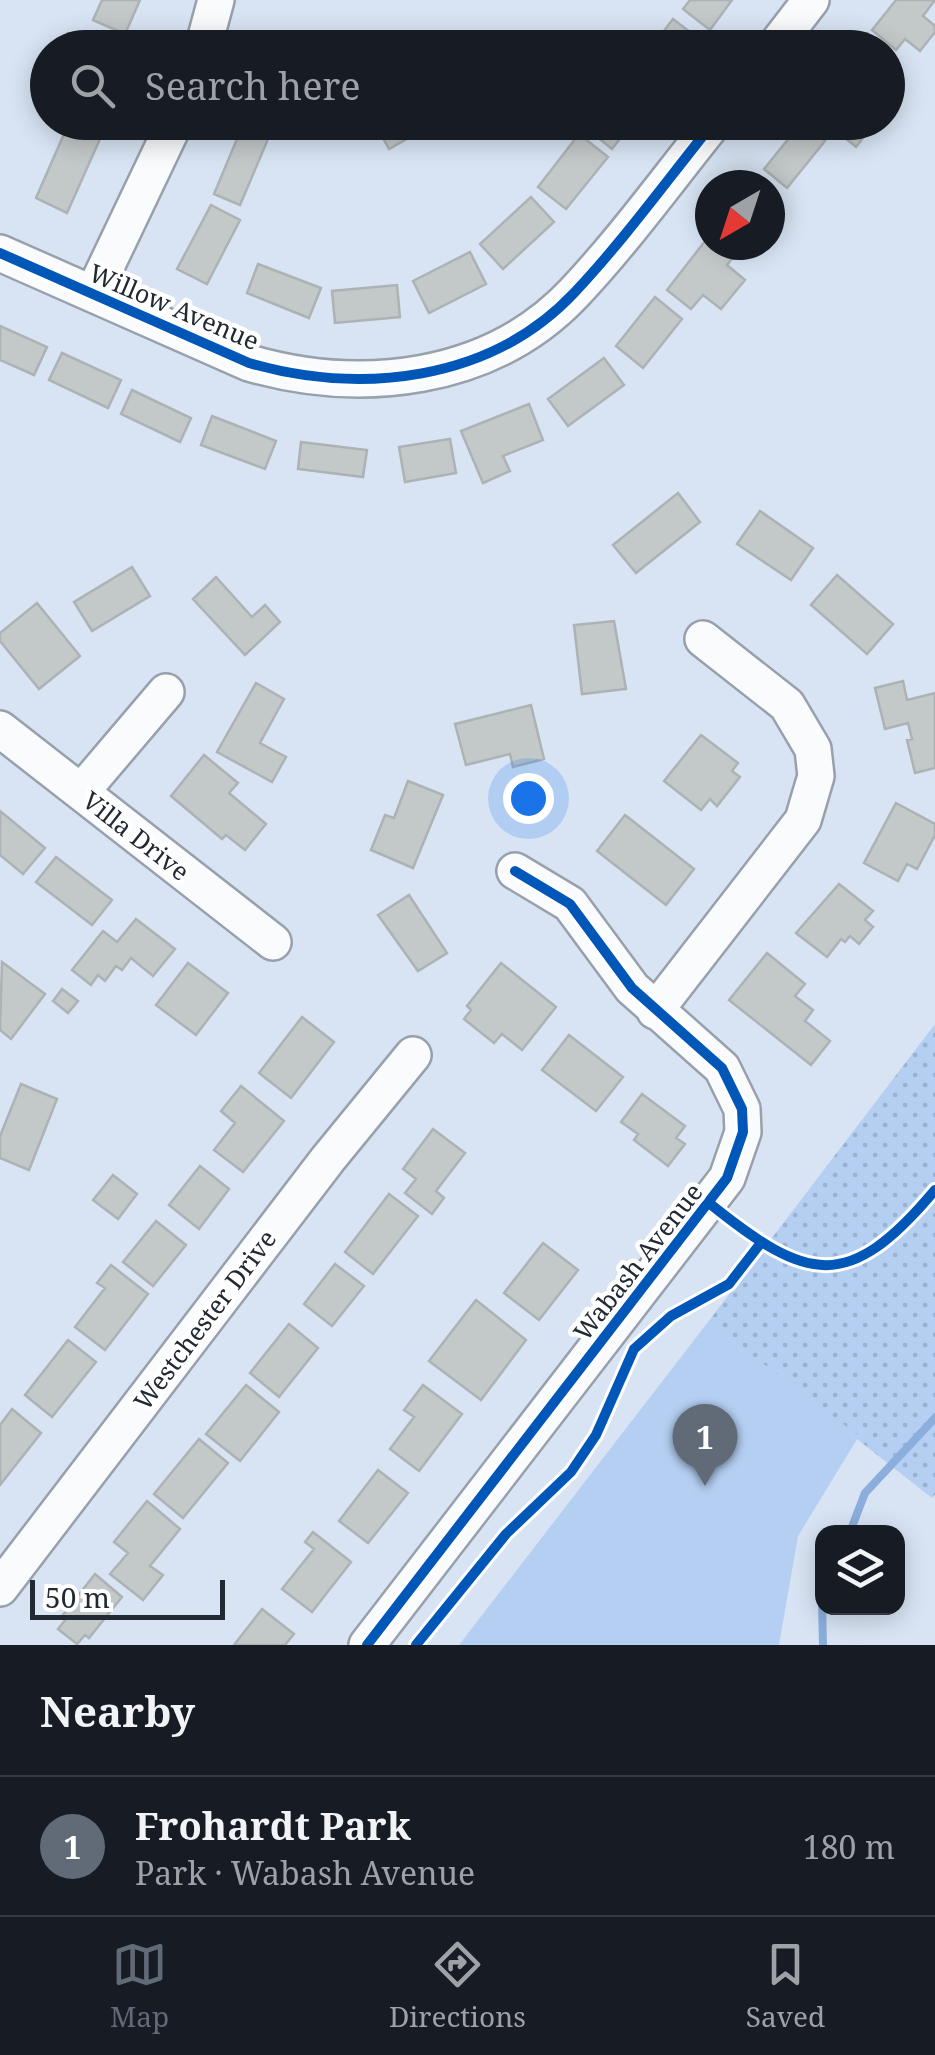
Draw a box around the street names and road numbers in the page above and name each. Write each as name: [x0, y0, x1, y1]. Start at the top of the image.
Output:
street label: Willow Avenue: [84, 255, 265, 357]
street label: Villa Drive: [76, 783, 197, 888]
street label: Wabash Avenue: [565, 1176, 709, 1347]
street label: Westchester Drive: [125, 1222, 283, 1416]

